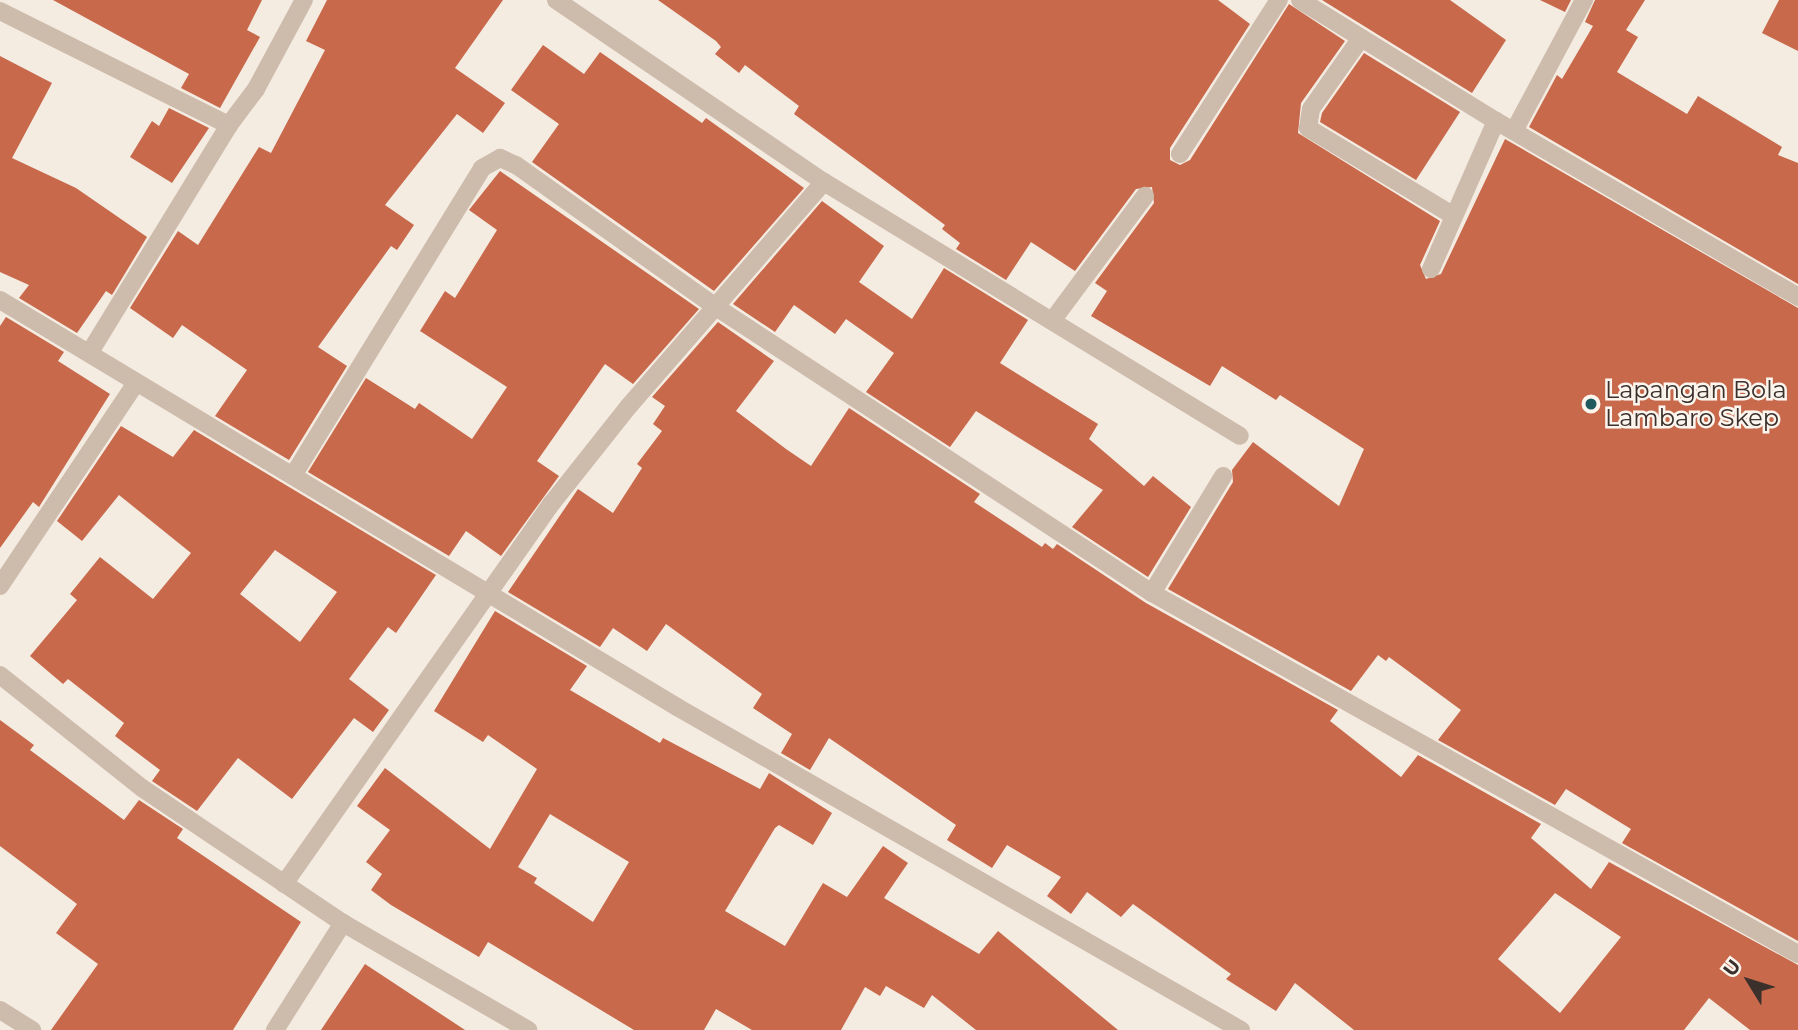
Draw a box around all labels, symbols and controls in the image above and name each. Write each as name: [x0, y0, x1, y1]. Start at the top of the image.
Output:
place label: Lapangan Bola Lambaro Skep: [1605, 376, 1787, 432]
marker: Lapangan Bola Lambaro Skep: [1583, 396, 1599, 412]
north arrow: [1714, 946, 1784, 1016]
text: U: [1718, 955, 1746, 981]

